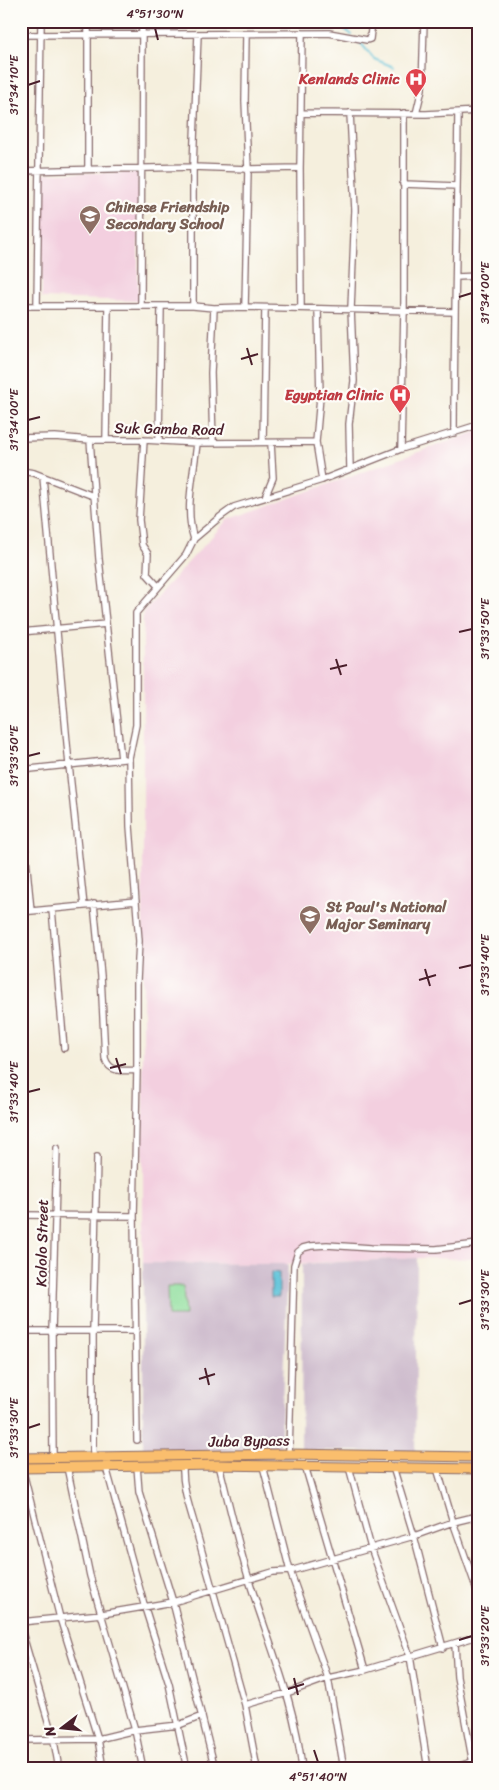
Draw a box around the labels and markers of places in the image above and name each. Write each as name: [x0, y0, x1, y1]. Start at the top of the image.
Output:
place label: Kenlands Clinic: [298, 66, 401, 92]
hospital icon: Kenlands Clinic: [404, 67, 428, 98]
place label: Chinese Friendship Secondary School: [105, 194, 230, 237]
school or university icon: Chinese Friendship Secondary School: [78, 204, 102, 235]
place label: Egyptian Clinic: [285, 382, 385, 408]
hospital icon: Egyptian Clinic: [388, 383, 412, 414]
place label: St Paul's National Major Seminary: [325, 894, 447, 937]
school or university icon: St Paul's National Major Seminary: [298, 904, 322, 935]

